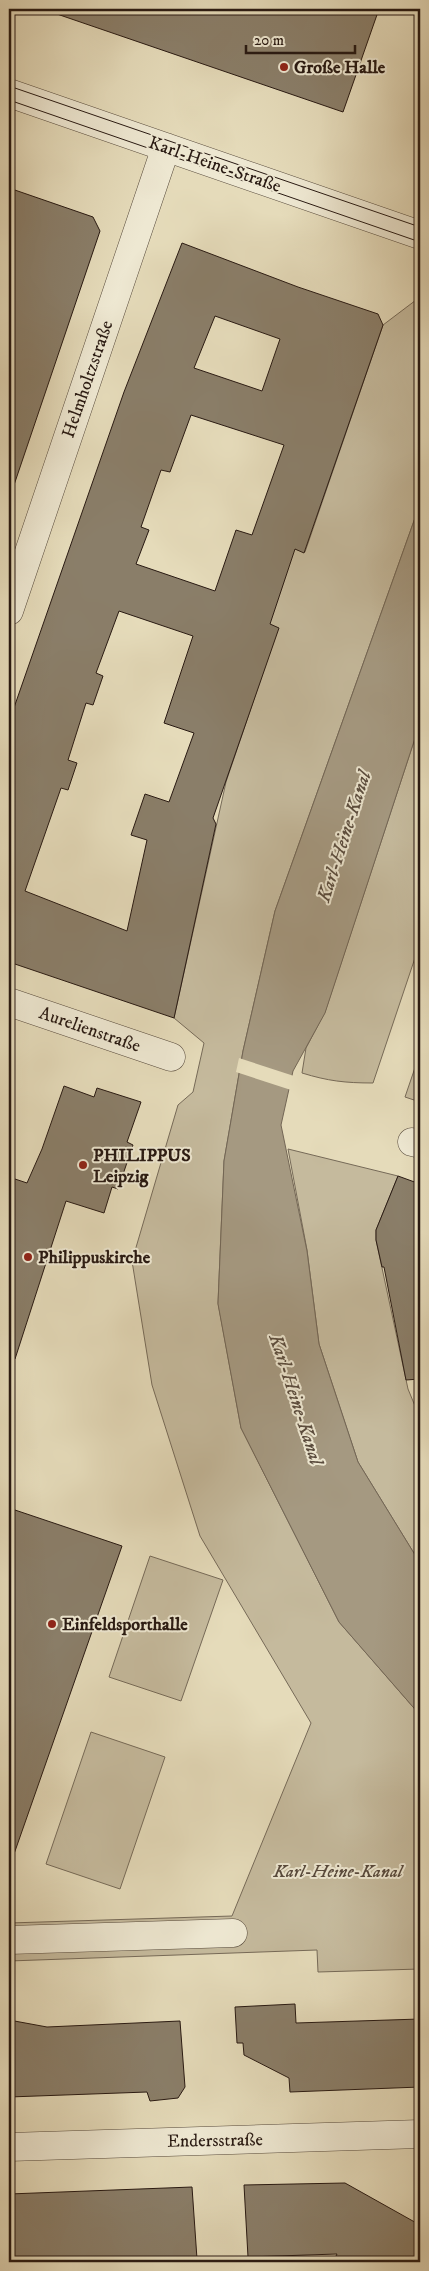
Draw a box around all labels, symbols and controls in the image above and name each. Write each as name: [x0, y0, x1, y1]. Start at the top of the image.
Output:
scale bar: [246, 22, 355, 54]
text: 20 m: [254, 31, 284, 50]
place label: Große Halle: [294, 57, 386, 79]
marker: Große Halle: [278, 61, 290, 73]
street label: Karl-Heine-Straße: [146, 132, 284, 198]
street label: Helmholtzstraße: [58, 318, 118, 441]
water label: Karl-Heine-Kanal: [312, 766, 377, 906]
street label: Aurelienstraße: [36, 1002, 143, 1058]
place label: PHILIPPUS Leipzig: [93, 1145, 191, 1188]
marker: PHILIPPUS Leipzig: [77, 1159, 89, 1171]
place label: Philippuskirche: [38, 1247, 151, 1269]
marker: Philippuskirche: [22, 1251, 34, 1263]
water label: Karl-Heine-Kanal: [263, 1330, 328, 1470]
place label: Einfeldsporthalle: [62, 1614, 188, 1636]
marker: Einfeldsporthalle: [46, 1618, 58, 1630]
park label: Karl-Heine-Kanal: [273, 1861, 405, 1883]
street label: Endersstraße: [167, 2129, 263, 2153]

